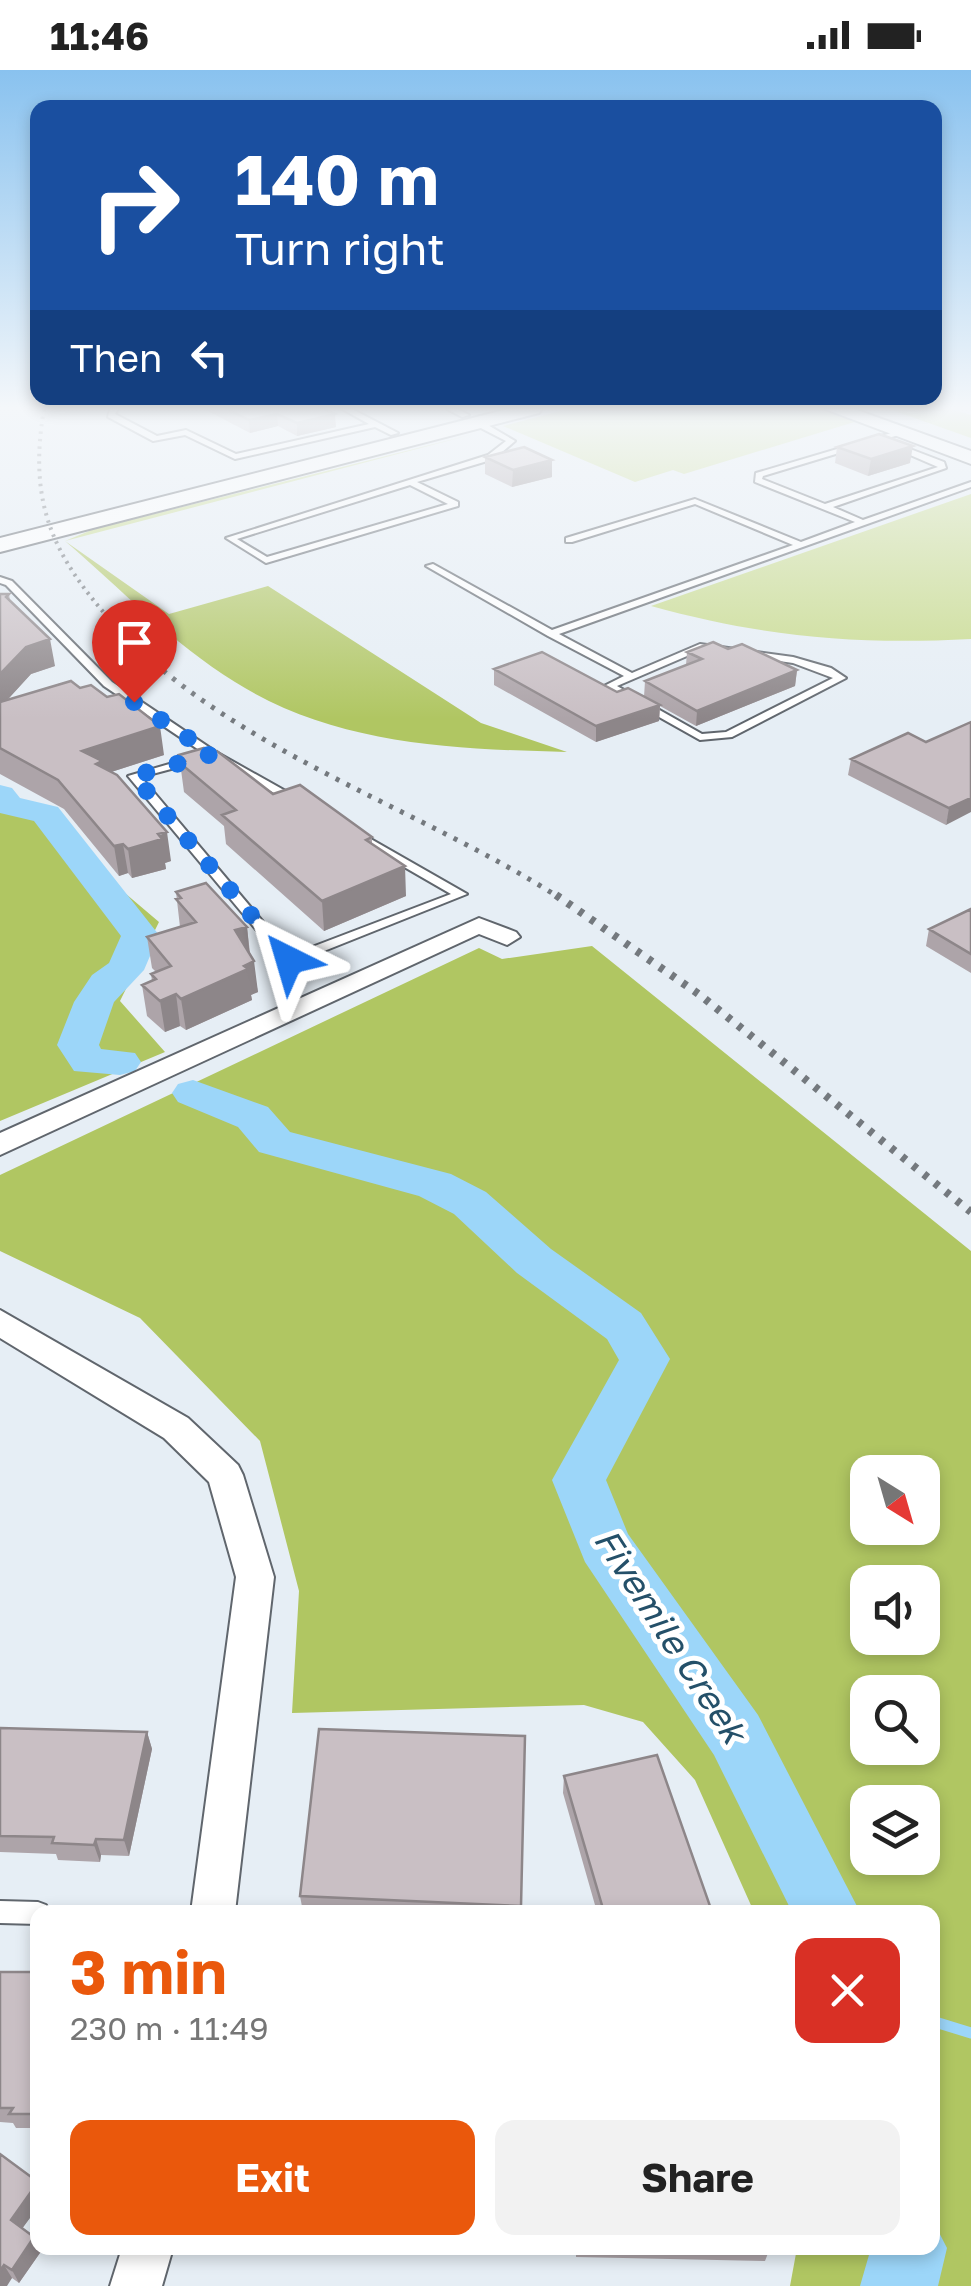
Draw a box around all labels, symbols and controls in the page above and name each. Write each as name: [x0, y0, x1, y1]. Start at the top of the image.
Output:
text: 11:46: [50, 13, 149, 58]
text: 140 m: [235, 136, 439, 220]
icon: right: [70, 140, 200, 270]
text: Turn right: [235, 221, 445, 275]
icon: left: [182, 330, 237, 385]
text: Then: [70, 335, 162, 380]
pin: [92, 600, 177, 703]
icon: arrive: [107, 615, 162, 670]
position arrow: [237, 908, 341, 1012]
north arrow: [850, 1455, 940, 1545]
map controls: [850, 1455, 940, 1875]
water label: Fivemile Creek: [586, 1520, 758, 1753]
button: sound: [850, 1565, 940, 1655]
button: search: [850, 1675, 940, 1765]
button: layers: [850, 1785, 940, 1875]
text: 3 min: [70, 1935, 227, 2007]
button: close: [795, 1938, 900, 2043]
text: 230 m · 11:49: [70, 2009, 269, 2047]
button: Exit: [70, 2120, 475, 2235]
button: Share: [495, 2120, 900, 2235]

